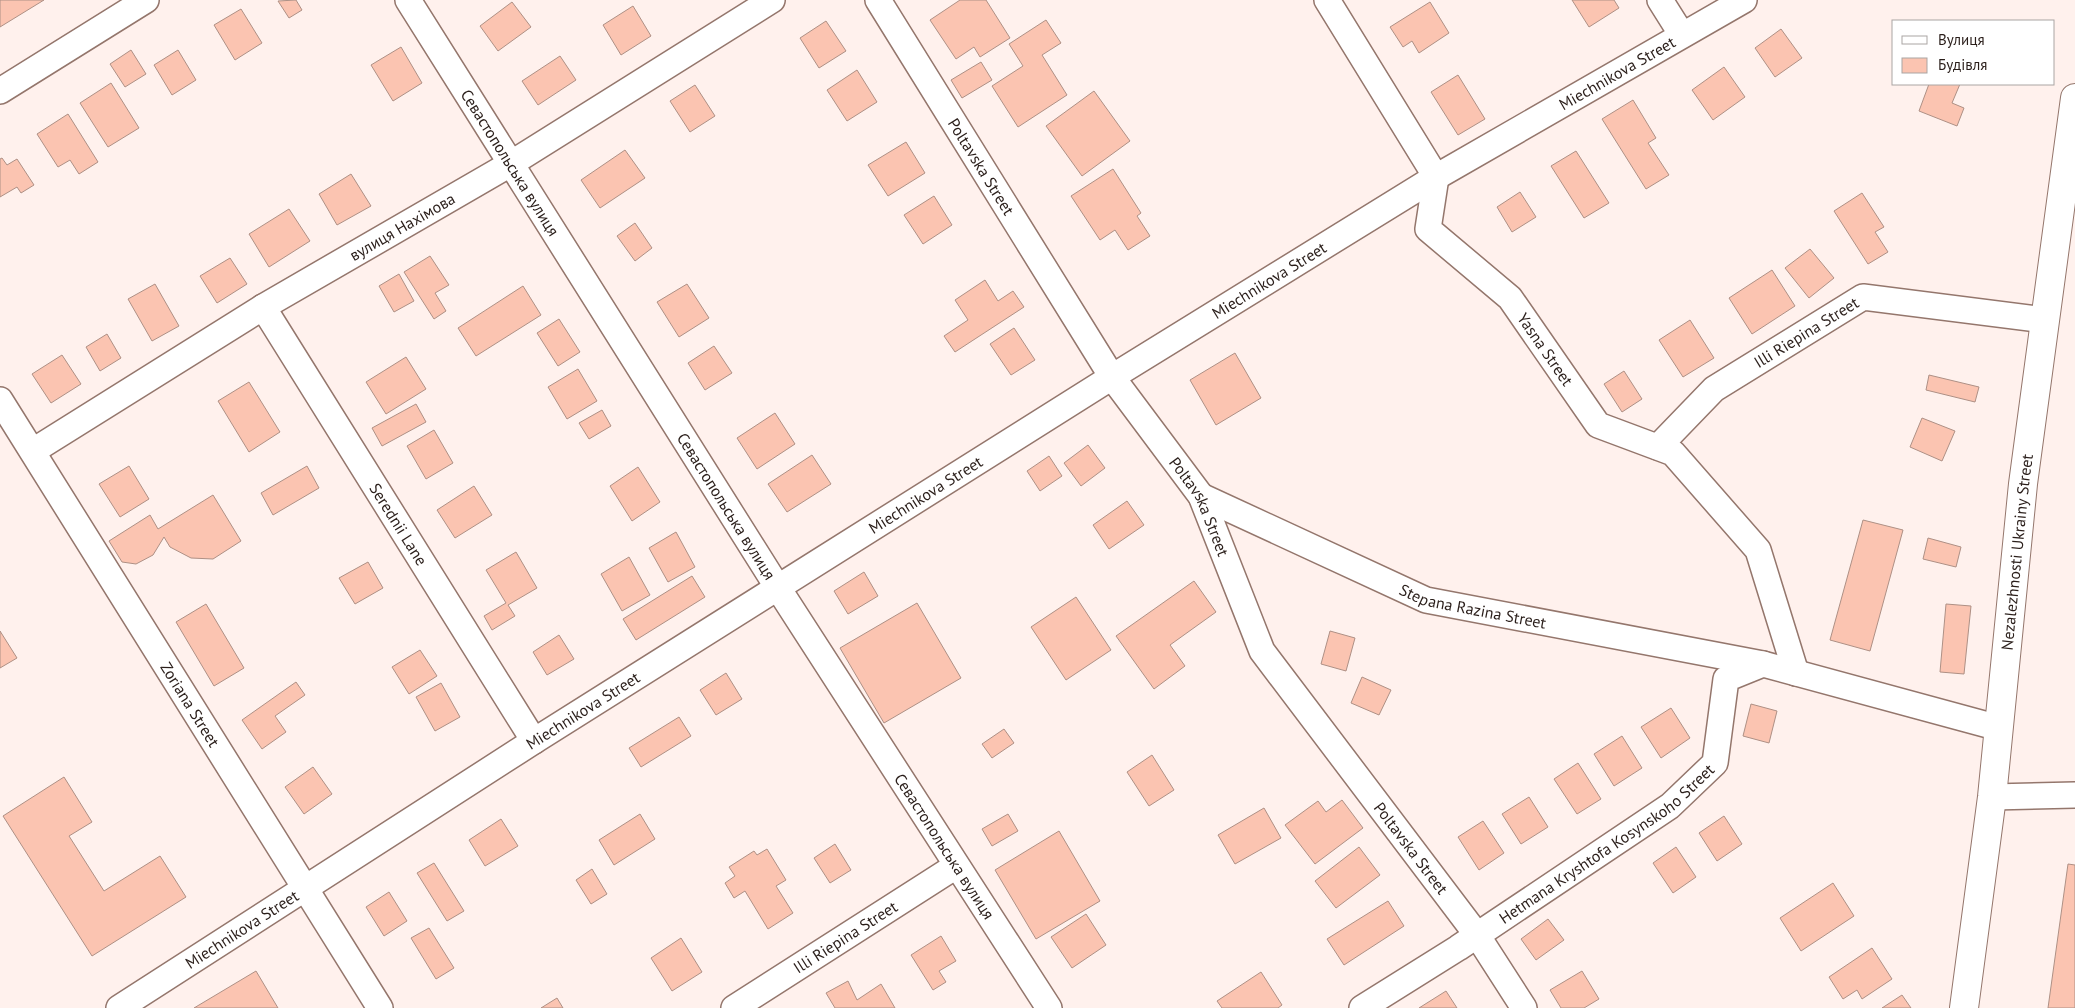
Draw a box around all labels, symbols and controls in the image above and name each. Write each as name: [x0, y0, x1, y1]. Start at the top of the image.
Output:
legend: [1892, 20, 2055, 85]
text: Вулиця: [1938, 30, 1985, 49]
street label: Miechnikova Street: [1555, 32, 1679, 114]
text: Будівля: [1938, 55, 1987, 74]
street label: Севастопольська вулиця: [457, 85, 564, 240]
street label: Poltavska Street: [944, 114, 1019, 219]
street label: вулиця Нахімова: [346, 188, 458, 265]
street label: Miechnikova Street: [1208, 237, 1330, 323]
street label: Illi Riepina Street: [1750, 292, 1863, 372]
street label: Yasna Street: [1513, 309, 1578, 390]
street label: Севастопольська вулиця: [673, 429, 780, 583]
street label: Miechnikova Street: [865, 451, 986, 538]
street label: Nezalezhnosti Ukrainy Street: [1997, 452, 2037, 651]
street label: Poltavska Street: [1165, 453, 1234, 560]
street label: Serednii Lane: [365, 479, 432, 569]
street label: Stepana Razina Street: [1396, 579, 1548, 633]
street label: Zoriana Street: [156, 658, 225, 751]
street label: Miechnikova Street: [522, 667, 644, 754]
street label: Hetmana Kryshtofa Kosynskoho Street: [1495, 759, 1719, 928]
street label: Севастопольська вулиця: [890, 770, 999, 923]
street label: Poltavska Street: [1370, 798, 1453, 898]
street label: Miechnikova Street: [181, 885, 303, 973]
street label: Illi Riepina Street: [790, 896, 901, 977]

